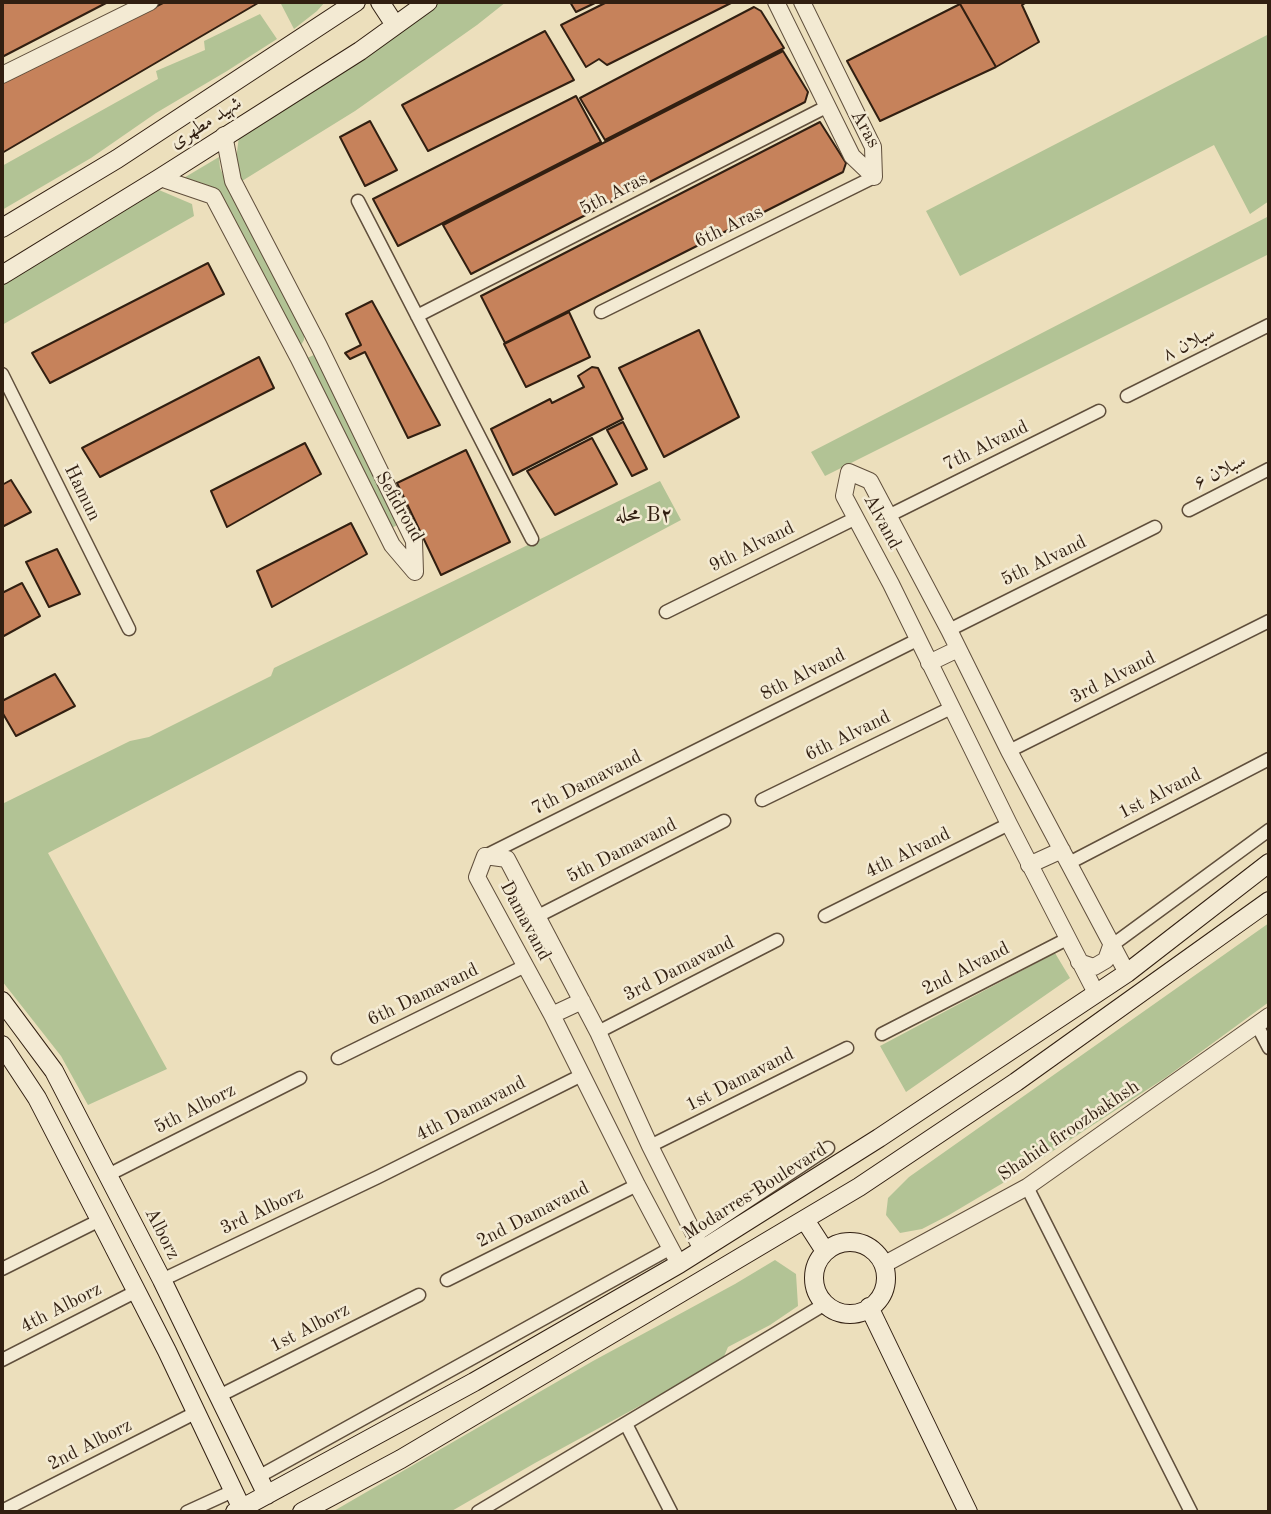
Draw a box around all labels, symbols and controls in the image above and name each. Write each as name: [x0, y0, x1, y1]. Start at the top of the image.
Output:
street label: شهید مطهری: [166, 92, 246, 154]
street label: Aras: [845, 106, 885, 152]
street label: 5th Aras: [576, 167, 652, 221]
street label: 6th Aras: [691, 201, 767, 253]
street label: سبلان ۸: [1159, 322, 1219, 366]
street label: 7th Alvand: [940, 416, 1032, 476]
street label: سبلان ۶: [1190, 449, 1250, 495]
street label: Hamun: [59, 461, 105, 525]
street label: Sefidroud: [370, 468, 428, 546]
street label: Alvand: [858, 491, 906, 553]
district label: محله B۲: [615, 502, 673, 528]
street label: 9th Alvand: [706, 517, 798, 577]
street label: 5th Alvand: [998, 531, 1090, 591]
street label: 8th Alvand: [757, 644, 849, 706]
street label: 3rd Alvand: [1067, 647, 1159, 709]
street label: 6th Alvand: [802, 706, 894, 766]
street label: 7th Damavand: [528, 746, 646, 820]
street label: 1st Alvand: [1115, 763, 1205, 825]
street label: 5th Damavand: [563, 814, 681, 888]
street label: 4th Alvand: [862, 823, 954, 883]
street label: Damavand: [494, 877, 556, 965]
street label: 3rd Damavand: [620, 931, 738, 1007]
street label: 2nd Alvand: [918, 937, 1014, 1001]
street label: 6th Damavand: [364, 958, 482, 1032]
street label: 1st Damavand: [682, 1043, 798, 1117]
street label: 4th Damavand: [412, 1072, 530, 1146]
street label: Shahid firoozbakhsh: [994, 1075, 1144, 1187]
street label: 5th Alborz: [150, 1079, 240, 1139]
street label: Modarres Boulevard: [679, 1138, 831, 1246]
street label: 2nd Damavand: [473, 1177, 593, 1253]
street label: 3rd Alborz: [217, 1182, 307, 1240]
street label: Alborz: [139, 1204, 185, 1264]
street label: 4th Alborz: [16, 1278, 106, 1338]
street label: 1st Alborz: [266, 1298, 354, 1358]
street label: 2nd Alborz: [44, 1414, 136, 1476]

